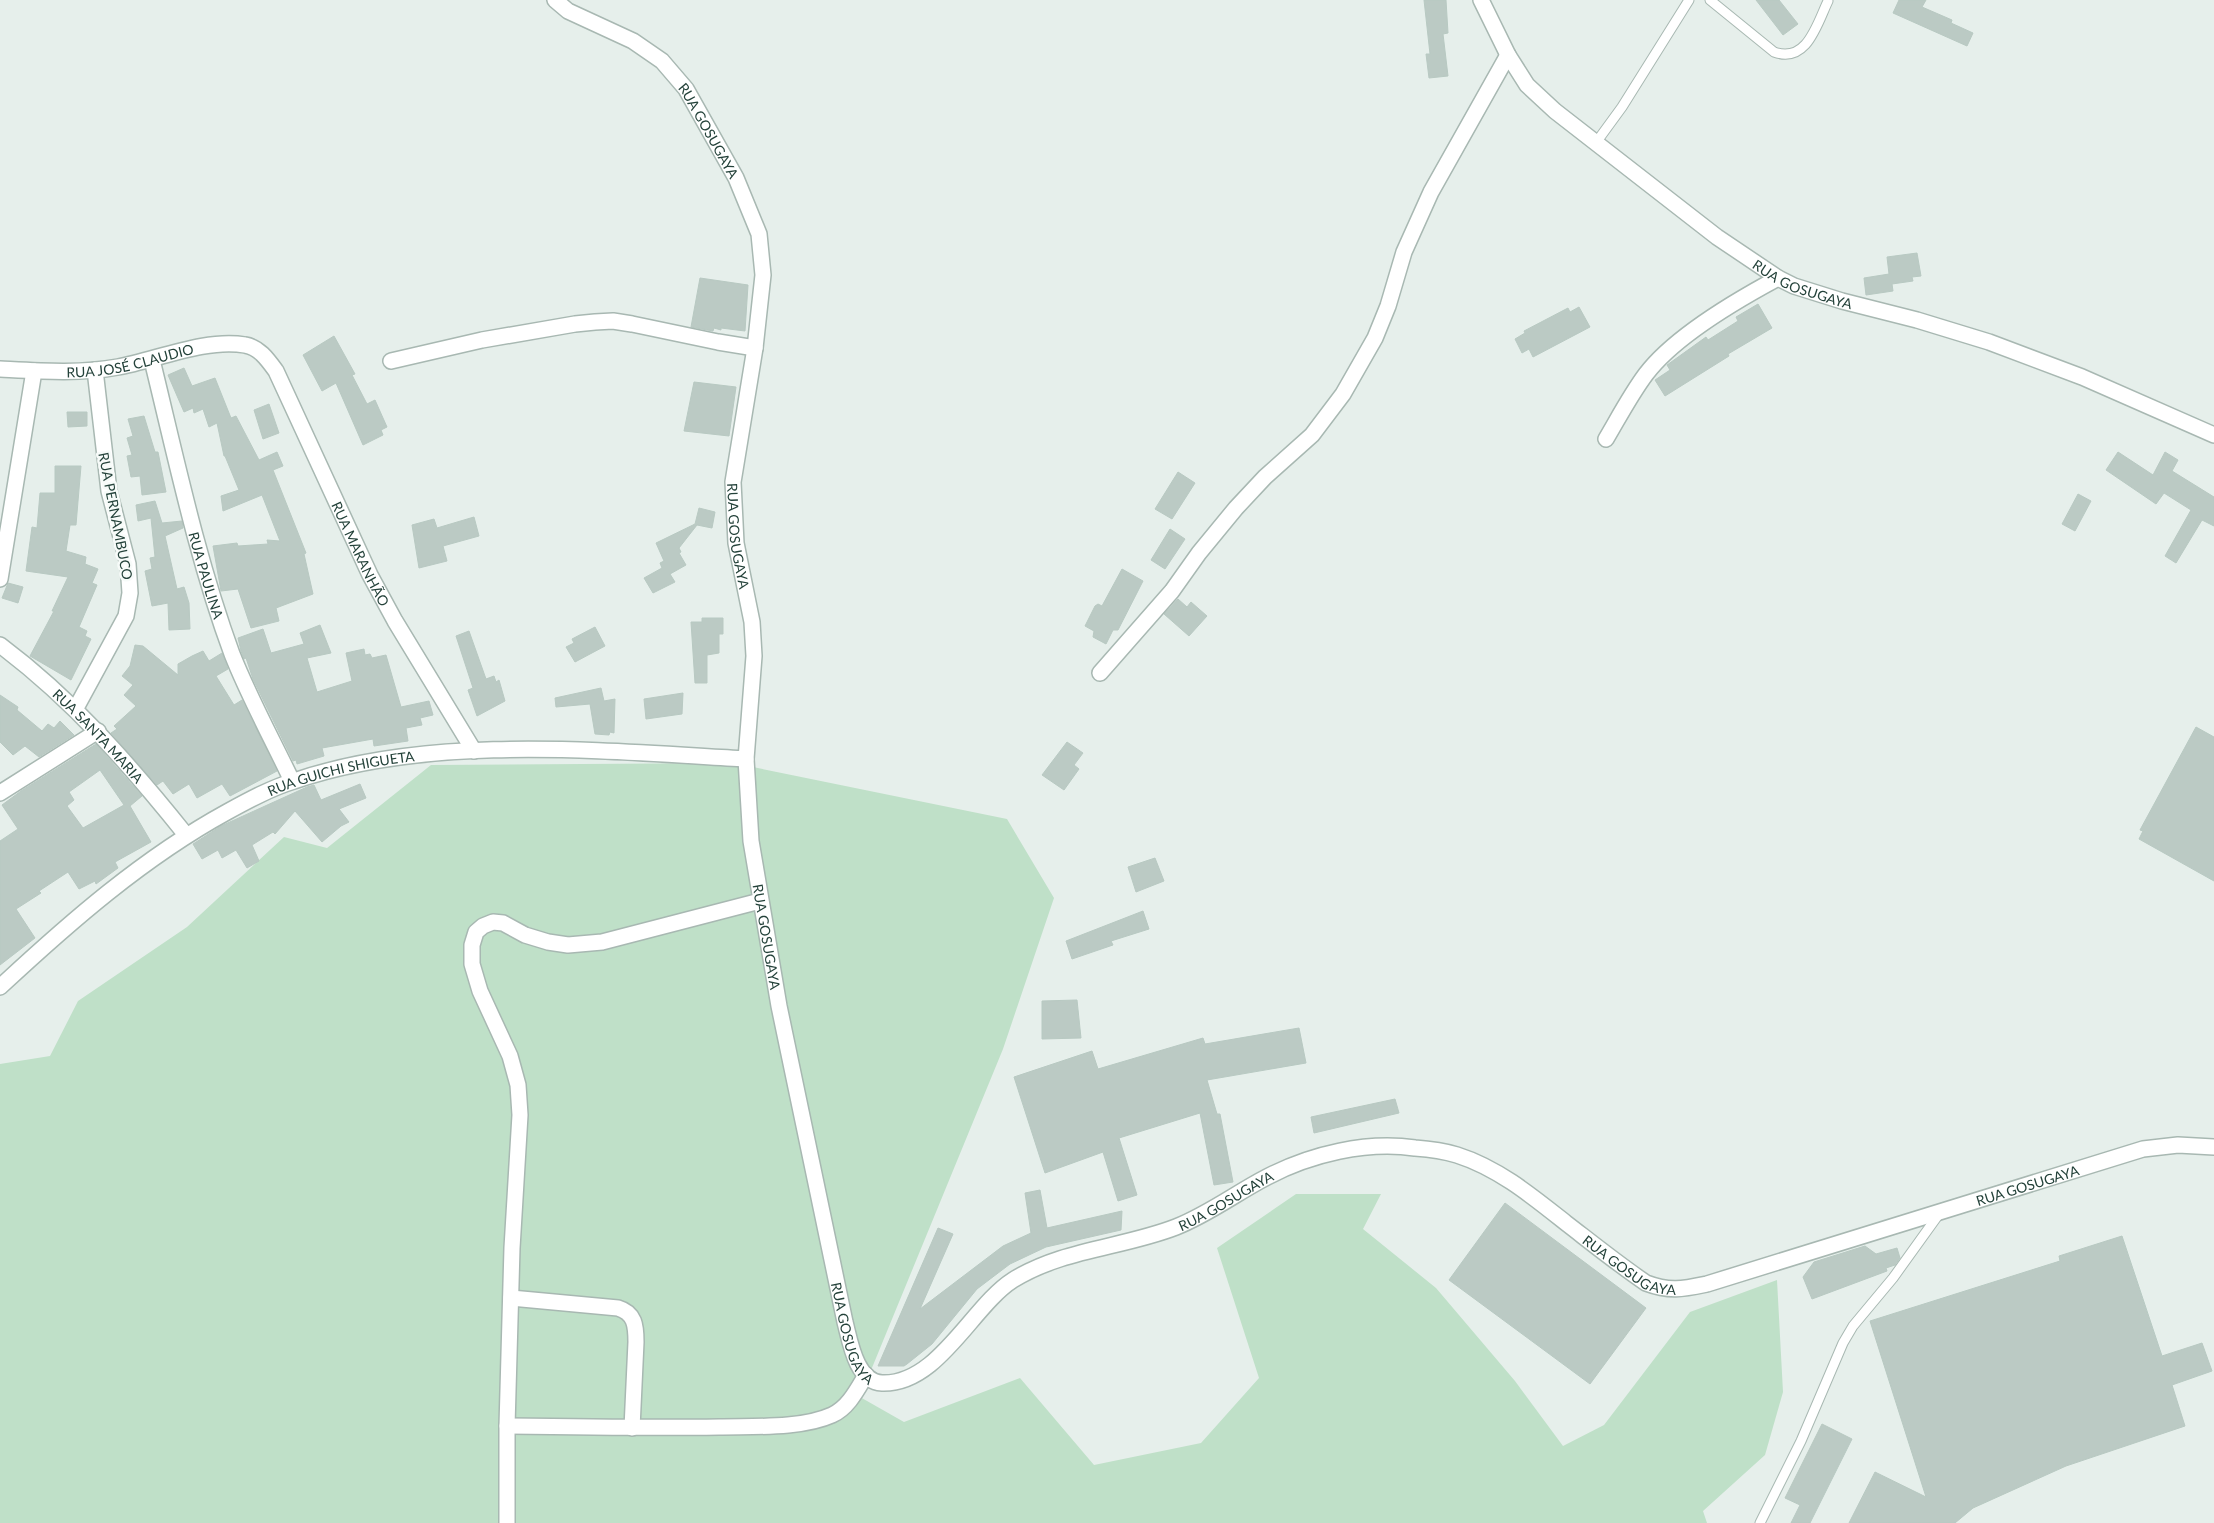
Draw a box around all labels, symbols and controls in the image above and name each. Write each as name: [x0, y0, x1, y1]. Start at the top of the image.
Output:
street label: RUA GOSUGAYA: [676, 79, 743, 181]
street label: RUA GOSUGAYA: [1750, 255, 1855, 312]
street label: RUA JOSÉ CLAUDIO: [66, 340, 195, 380]
street label: RUA PERNAMBUCO: [95, 451, 137, 581]
street label: RUA GOSUGAYA: [725, 482, 754, 591]
street label: RUA MARANHÃO: [329, 499, 394, 609]
street label: RUA PAULINA: [186, 530, 228, 621]
street label: RUA SANTA MARIA: [50, 685, 148, 786]
street label: RUA GUICHI SHIGUETA: [265, 747, 416, 799]
street label: RUA GOSUGAYA: [750, 883, 785, 991]
street label: RUA GOSUGAYA: [1974, 1161, 2081, 1209]
street label: RUA GOSUGAYA: [1175, 1167, 1276, 1234]
street label: RUA GOSUGAYA: [1580, 1231, 1677, 1297]
street label: RUA GOSUGAYA: [828, 1281, 878, 1388]

